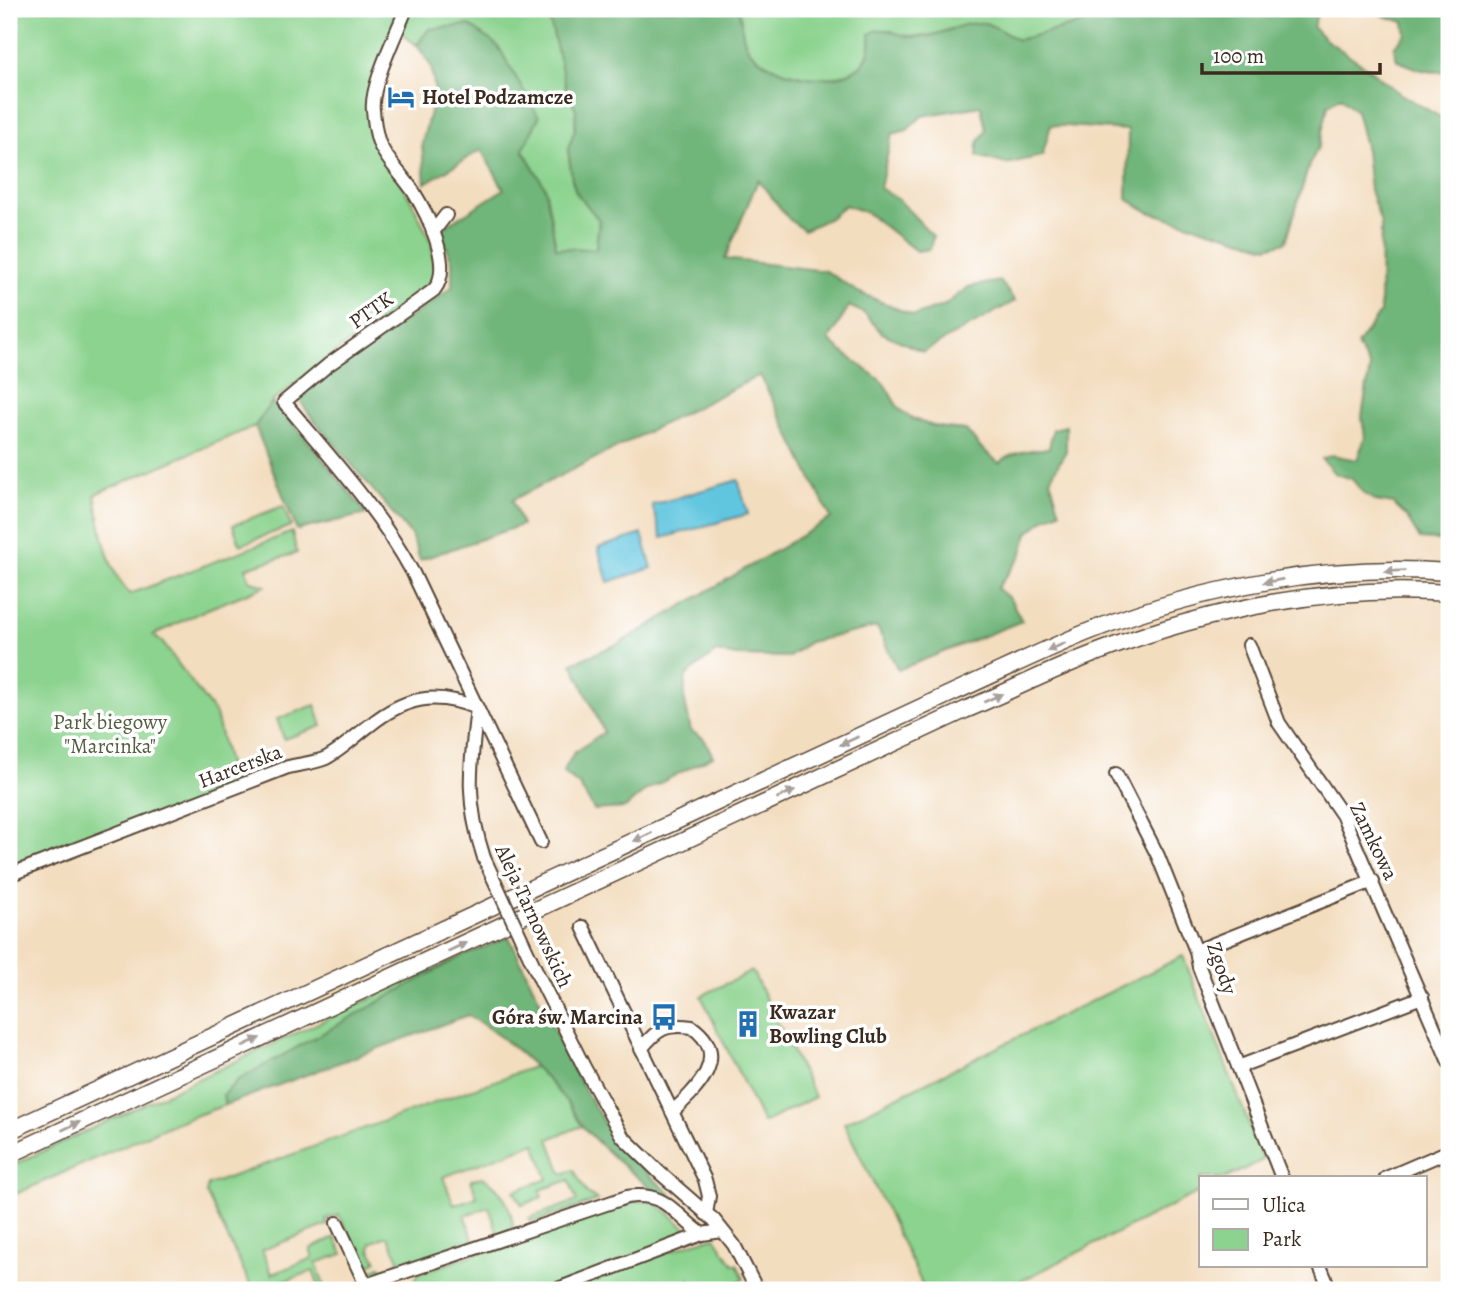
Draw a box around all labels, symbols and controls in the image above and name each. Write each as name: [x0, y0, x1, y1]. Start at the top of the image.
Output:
scale bar: [1202, 32, 1381, 76]
text: 100 m: [1213, 42, 1264, 70]
hotel icon: Hotel Podzamcze: [386, 82, 416, 112]
place label: Hotel Podzamcze: [422, 83, 573, 111]
street label: PTTK: [343, 285, 399, 335]
one-way arrow: [1384, 566, 1406, 577]
one-way arrow: [1262, 576, 1284, 587]
one-way arrow: [1046, 641, 1066, 653]
one-way arrow: [983, 692, 1003, 704]
park label: Park biegowy "Marcinka": [53, 708, 168, 760]
one-way arrow: [839, 735, 859, 747]
street label: Harcerska: [194, 737, 286, 795]
one-way arrow: [776, 788, 797, 799]
street label: Zamkowa: [1343, 797, 1405, 885]
one-way arrow: [633, 831, 653, 842]
street label: Aleja Tarnowskich: [488, 839, 579, 992]
street label: Zgody: [1200, 938, 1244, 998]
one-way arrow: [447, 941, 468, 952]
place label: Kwazar Bowling Club: [769, 998, 887, 1050]
bus stop icon: Góra św. Marcina: [649, 1002, 679, 1032]
place label: Góra św. Marcina: [492, 1003, 644, 1031]
building icon: Kwazar Bowling Club: [733, 1009, 763, 1039]
one-way arrow: [241, 1037, 261, 1048]
one-way arrow: [61, 1120, 81, 1132]
legend: [1199, 1176, 1426, 1268]
text: Ulica: [1262, 1191, 1306, 1219]
text: Park: [1262, 1225, 1302, 1253]

